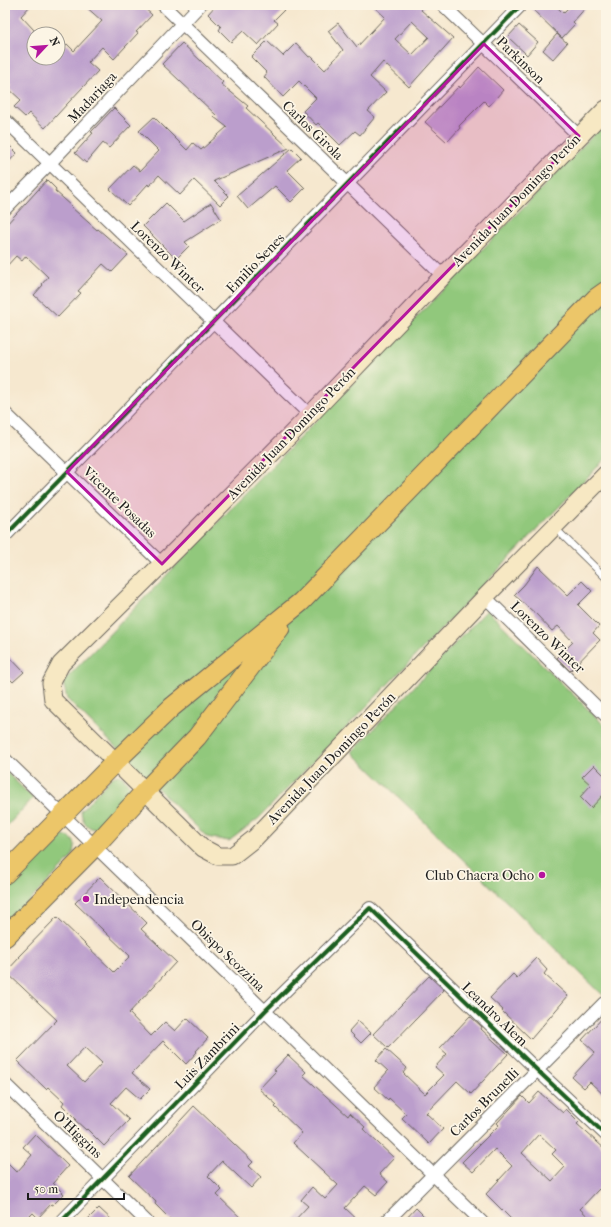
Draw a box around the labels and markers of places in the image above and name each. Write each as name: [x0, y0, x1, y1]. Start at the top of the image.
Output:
place label: Club Chacra Ocho: [425, 867, 534, 884]
marker: Club Chacra Ocho: [537, 870, 547, 880]
place label: Independencia: [94, 891, 185, 908]
marker: Independencia: [81, 894, 91, 904]

